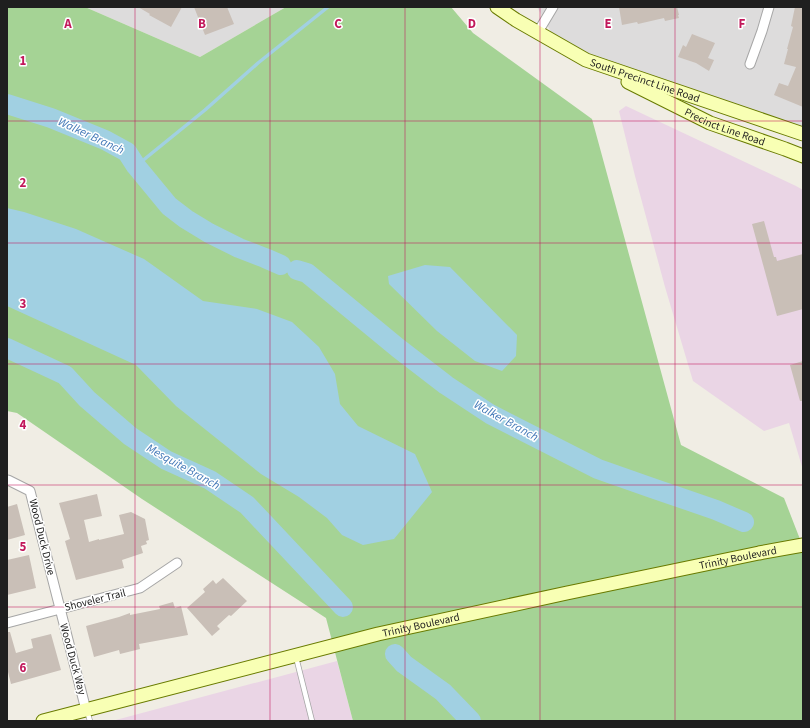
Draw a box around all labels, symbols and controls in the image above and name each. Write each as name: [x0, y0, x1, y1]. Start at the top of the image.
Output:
text: A: [63, 15, 72, 33]
text: B: [198, 15, 206, 33]
text: C: [334, 15, 342, 33]
text: D: [468, 15, 476, 33]
text: E: [604, 15, 612, 33]
text: F: [739, 15, 746, 33]
text: 1: [20, 52, 27, 70]
street label: South Precinct Line Road: [588, 54, 702, 106]
street label: Precinct Line Road: [682, 104, 767, 149]
water label: Walker Branch: [55, 113, 127, 159]
text: 2: [20, 174, 27, 192]
text: 3: [20, 295, 27, 313]
water label: Walker Branch: [471, 396, 541, 446]
text: 4: [20, 416, 27, 434]
water label: Mesquite Branch: [143, 440, 223, 494]
street label: Wood Duck Drive: [25, 497, 59, 577]
text: 5: [20, 538, 27, 556]
street label: Trinity Boulevard: [698, 542, 778, 573]
street label: Shoveler Trail: [63, 585, 127, 615]
street label: Trinity Boulevard: [381, 609, 461, 640]
street label: Wood Duck Way: [56, 622, 90, 696]
text: 6: [20, 659, 27, 677]

